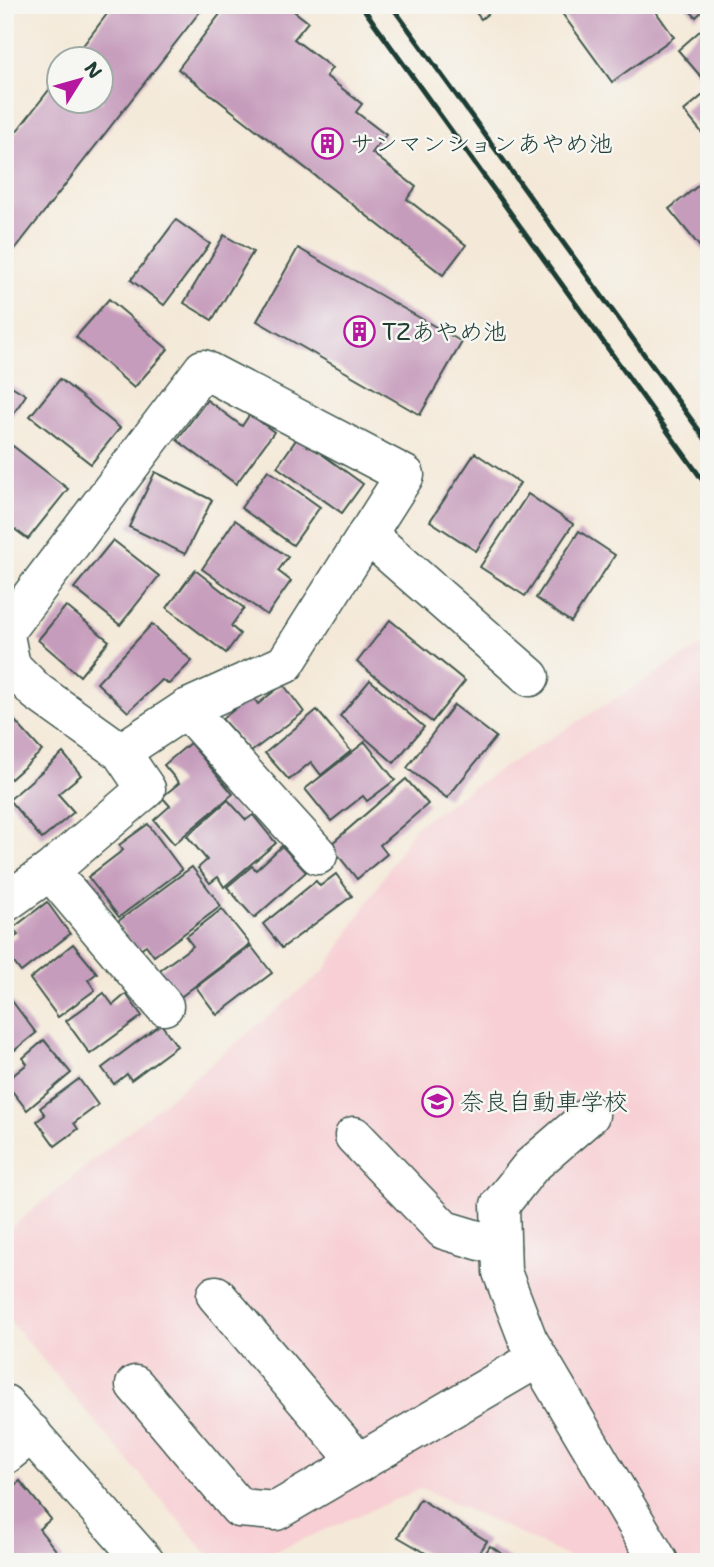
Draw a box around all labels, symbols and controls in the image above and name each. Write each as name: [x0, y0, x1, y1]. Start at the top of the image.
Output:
north arrow: [46, 46, 116, 116]
text: N: [79, 57, 108, 84]
building icon: サンマンションあやめ池: [310, 127, 344, 161]
place label: サンマンションあやめ池: [350, 128, 613, 160]
building icon: TZあやめ池: [342, 315, 376, 349]
place label: TZあやめ池: [382, 316, 507, 348]
school or university icon: 奈良自動車学校: [420, 1085, 454, 1119]
place label: 奈良自動車学校: [460, 1086, 628, 1118]

